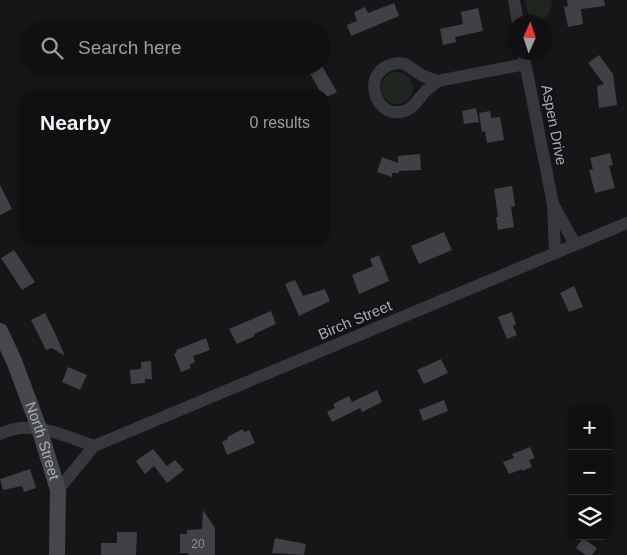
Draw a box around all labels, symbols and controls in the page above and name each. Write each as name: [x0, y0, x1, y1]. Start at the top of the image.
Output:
north arrow: [507, 15, 552, 60]
search box: [20, 20, 330, 75]
icon: search: [38, 34, 66, 62]
text: Search here: [78, 37, 182, 58]
street label: Aspen Drive: [538, 83, 571, 167]
text: Nearby: [40, 111, 111, 134]
text: 0 results: [250, 114, 310, 131]
street label: Birch Street: [315, 296, 395, 343]
street label: North Street: [22, 399, 64, 483]
map controls: [567, 405, 612, 540]
button: +: [567, 405, 612, 450]
button: −: [567, 450, 612, 495]
button: layers: [567, 495, 612, 540]
house number: 20: [191, 537, 205, 551]

